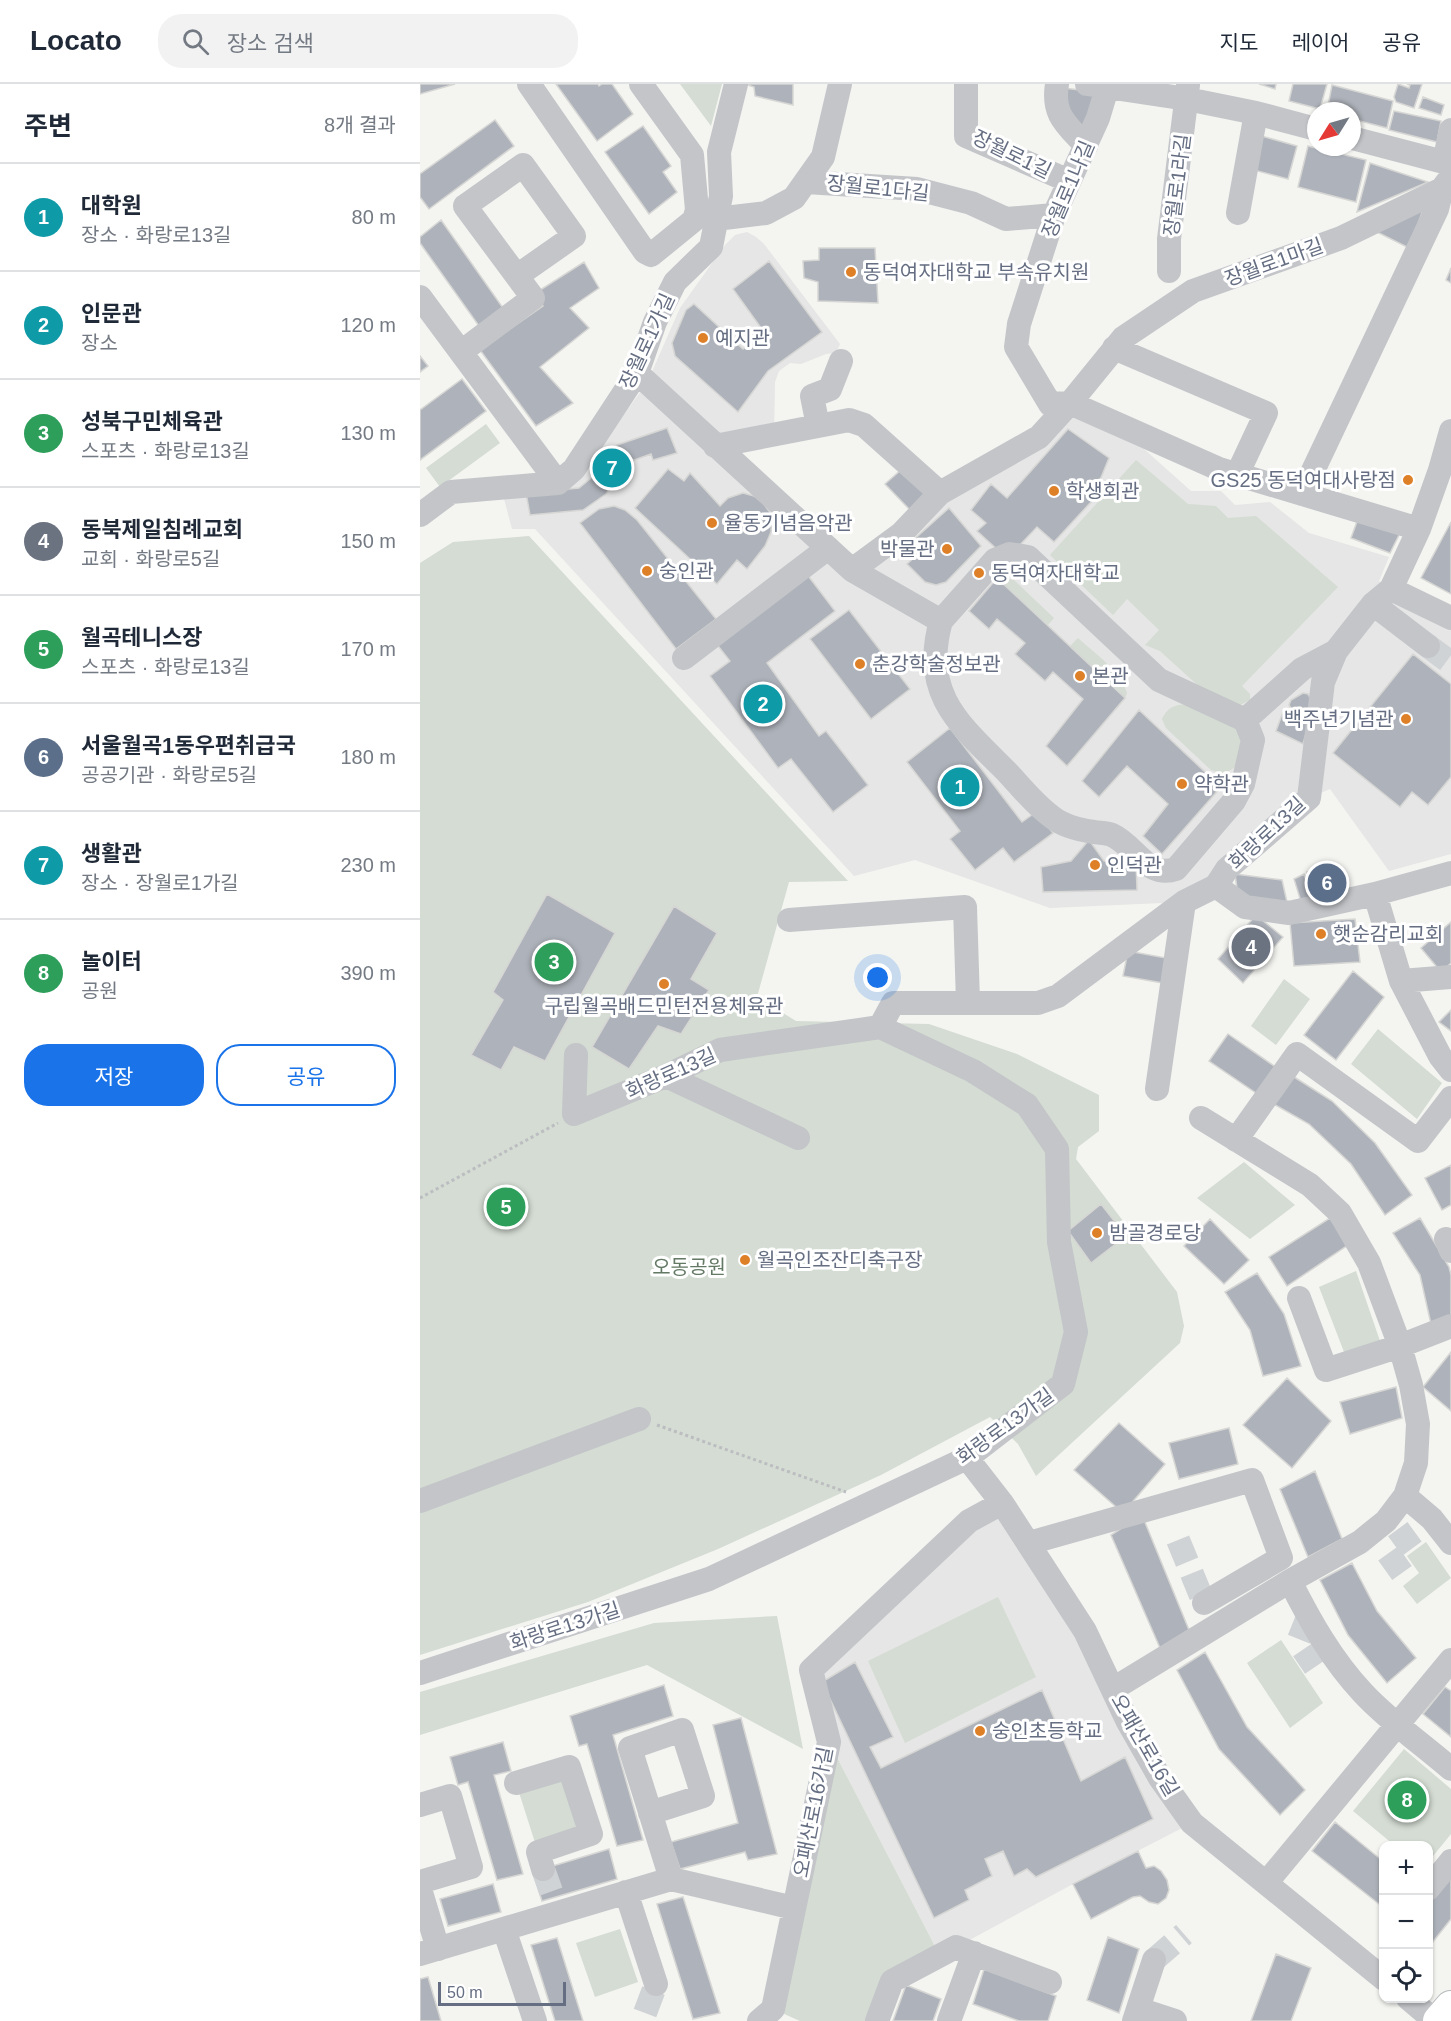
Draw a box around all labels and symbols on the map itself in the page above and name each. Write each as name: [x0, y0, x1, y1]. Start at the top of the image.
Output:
north arrow: [1307, 102, 1361, 156]
street label: 장월로1길: [969, 126, 1055, 182]
street label: 장월로1라길: [1160, 132, 1194, 238]
street label: 장월로1나길: [1038, 137, 1098, 241]
street label: 장월로1다길: [826, 172, 930, 204]
street label: 장월로1마길: [1222, 234, 1326, 290]
place label: 동덕여자대학교 부속유치원: [863, 261, 1089, 283]
marker: 동덕여자대학교 부속유치원: [844, 265, 858, 279]
street label: 장월로1가길: [615, 290, 679, 392]
place label: 예지관: [715, 327, 770, 349]
marker: 예지관: [696, 331, 710, 345]
pin: 7: [592, 446, 632, 490]
place label: GS25 동덕여대사랑점: [1211, 469, 1396, 491]
marker: GS25 동덕여대사랑점: [1401, 473, 1415, 487]
place label: 학생회관: [1066, 480, 1140, 502]
marker: 학생회관: [1047, 484, 1061, 498]
place label: 율동기념음악관: [724, 512, 853, 534]
marker: 율동기념음악관: [705, 516, 719, 530]
place label: 박물관: [880, 538, 935, 560]
marker: 박물관: [940, 542, 954, 556]
place label: 숭인관: [659, 560, 714, 582]
place label: 동덕여자대학교: [991, 562, 1120, 584]
marker: 숭인관: [640, 564, 654, 578]
marker: 동덕여자대학교: [972, 566, 986, 580]
place label: 춘강학술정보관: [872, 653, 1001, 675]
marker: 춘강학술정보관: [853, 657, 867, 671]
place label: 본관: [1092, 665, 1129, 687]
marker: 본관: [1073, 669, 1087, 683]
pin: 2: [744, 682, 782, 726]
place label: 백주년기념관: [1284, 708, 1394, 730]
marker: 백주년기념관: [1399, 712, 1413, 726]
pin: 1: [940, 764, 980, 810]
place label: 약학관: [1194, 773, 1249, 795]
marker: 약학관: [1175, 777, 1189, 791]
street label: 화랑로13길: [1224, 792, 1310, 874]
place label: 인덕관: [1107, 854, 1162, 876]
marker: 인덕관: [1088, 858, 1102, 872]
pin: 6: [1308, 860, 1346, 906]
place label: 햇순감리교회: [1333, 923, 1443, 945]
pin: 4: [1232, 924, 1270, 970]
marker: 햇순감리교회: [1314, 927, 1328, 941]
pin: 3: [534, 940, 574, 984]
your location: [863, 963, 892, 992]
marker: 구립월곡배드민턴전용체육관: [657, 977, 671, 991]
place label: 구립월곡배드민턴전용체육관: [544, 995, 784, 1017]
street label: 화랑로13길: [623, 1043, 719, 1103]
pin: 5: [486, 1184, 526, 1230]
place label: 밤골경로당: [1109, 1222, 1201, 1244]
marker: 밤골경로당: [1090, 1226, 1104, 1240]
place label: 월곡인조잔디축구장: [757, 1249, 923, 1271]
marker: 월곡인조잔디축구장: [738, 1253, 752, 1267]
park label: 오동공원: [652, 1256, 726, 1278]
street label: 화랑로13가길: [952, 1384, 1058, 1468]
street label: 화랑로13가길: [507, 1598, 623, 1654]
street label: 오패산로16길: [1107, 1690, 1183, 1800]
place label: 숭인초등학교: [992, 1720, 1102, 1742]
marker: 숭인초등학교: [973, 1724, 987, 1738]
street label: 오패산로16가길: [790, 1745, 836, 1879]
pin: 8: [1388, 1778, 1426, 1822]
scale bar: [438, 1979, 566, 2006]

